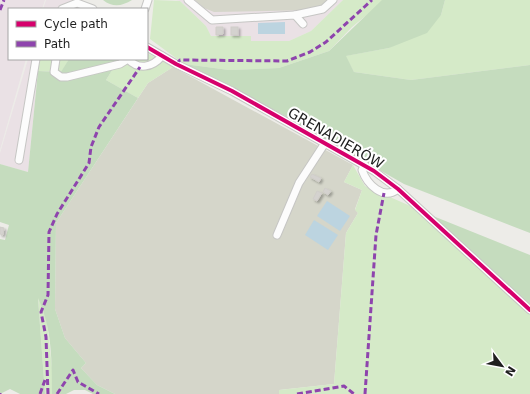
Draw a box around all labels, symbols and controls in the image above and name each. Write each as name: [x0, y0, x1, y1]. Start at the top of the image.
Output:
legend: [8, 8, 148, 60]
text: Cycle path: [44, 17, 108, 31]
text: Path: [44, 37, 70, 51]
street label: GRENADIERÓW: [285, 103, 387, 172]
north arrow: [482, 346, 522, 386]
text: N: [502, 364, 518, 378]

